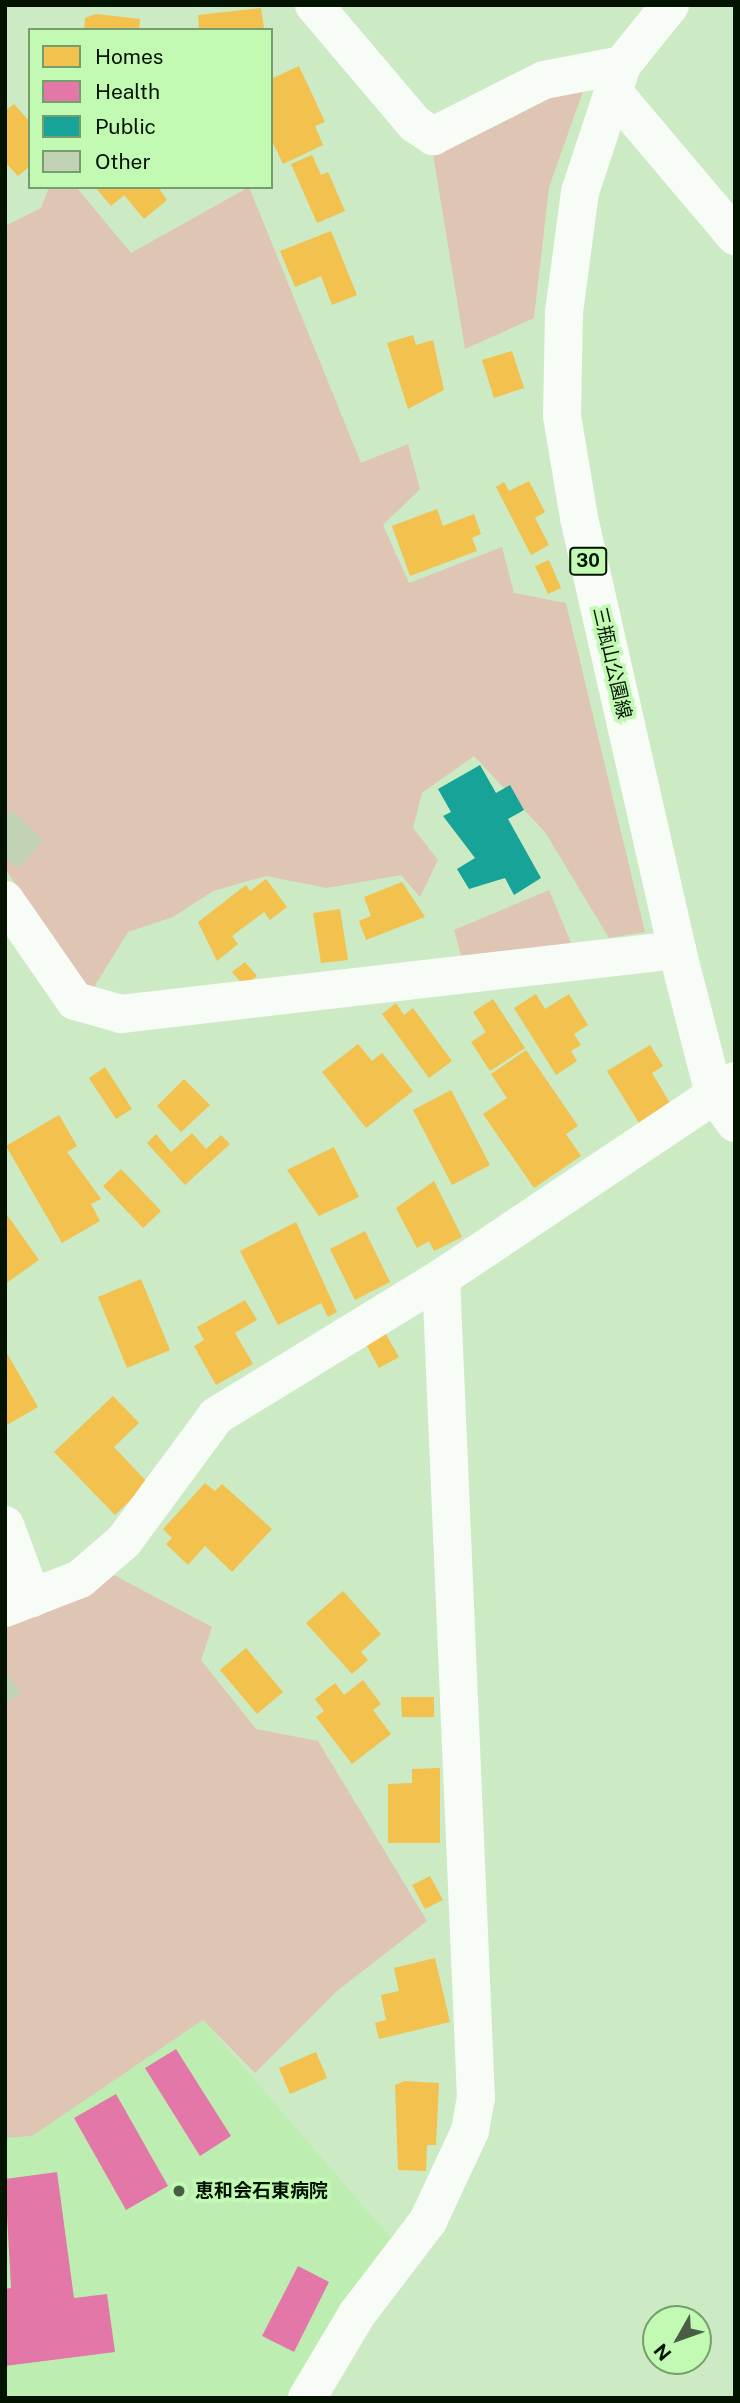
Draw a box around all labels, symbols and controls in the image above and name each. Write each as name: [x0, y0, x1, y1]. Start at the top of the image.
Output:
legend: [28, 28, 273, 189]
text: Homes: [95, 44, 163, 69]
text: Health: [95, 79, 160, 104]
text: Public: [95, 114, 156, 139]
text: Other: [95, 149, 151, 174]
road number: 30: [569, 546, 607, 576]
street label: 三瓶山公園線: [588, 605, 636, 721]
place label: 恵和会石東病院: [195, 2180, 328, 2202]
marker: 恵和会石東病院: [169, 2181, 189, 2201]
north arrow: [642, 2305, 712, 2375]
text: N: [649, 2339, 676, 2365]

